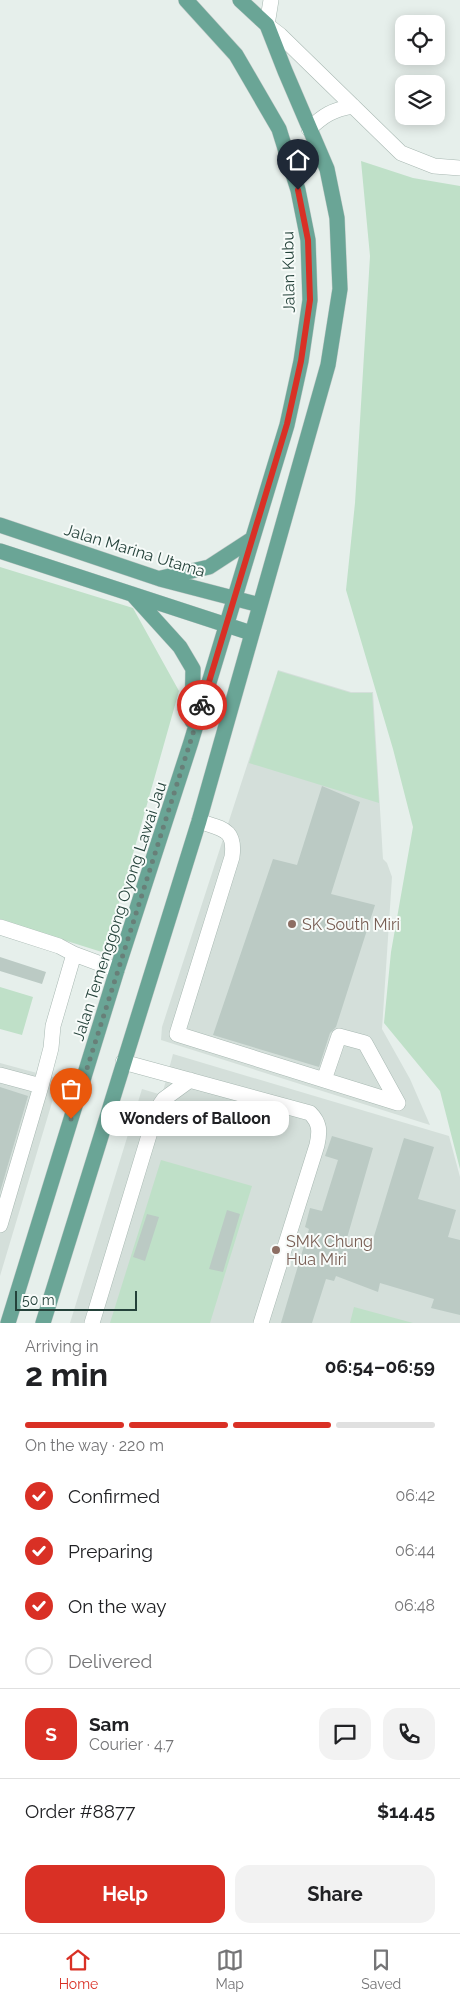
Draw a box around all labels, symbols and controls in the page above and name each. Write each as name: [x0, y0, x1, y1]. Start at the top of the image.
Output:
map controls: [395, 15, 445, 125]
button: locate: [395, 15, 445, 65]
button: layers: [395, 75, 445, 125]
pin: [277, 139, 319, 190]
icon: home: [284, 146, 312, 174]
street label: Jalan Kubu: [278, 231, 299, 313]
street label: Jalan Marina Utama: [62, 520, 208, 581]
courier: [177, 680, 227, 730]
icon: bike: [188, 691, 216, 719]
street label: Jalan Temenggong Oyong Lawai Jau: [69, 779, 170, 1043]
place label: SK South Miri: [302, 915, 400, 934]
marker: SK South Miri: [286, 918, 298, 930]
pin: [50, 1068, 92, 1119]
icon: bag: [57, 1075, 85, 1103]
callout: Wonders of Balloon: [101, 1102, 288, 1136]
text: Wonders of Balloon: [119, 1109, 271, 1128]
place label: SMK Chung Hua Miri: [286, 1232, 373, 1269]
marker: SMK Chung Hua Miri: [270, 1244, 282, 1256]
scale bar: [15, 1288, 138, 1311]
text: 50 m: [22, 1292, 55, 1308]
text: Arriving in: [25, 1337, 99, 1356]
text: 06:54–06:59: [325, 1355, 435, 1377]
text: 2 min: [25, 1356, 108, 1393]
text: On the way · 220 m: [25, 1436, 164, 1455]
icon: check: [25, 1482, 53, 1510]
text: Confirmed: [68, 1485, 160, 1507]
text: 06:42: [395, 1486, 435, 1505]
icon: check: [25, 1537, 53, 1565]
text: Preparing: [68, 1540, 153, 1562]
text: 06:44: [395, 1541, 435, 1560]
icon: check: [25, 1592, 53, 1620]
text: On the way: [68, 1595, 167, 1617]
text: 06:48: [394, 1596, 435, 1615]
text: Delivered: [68, 1650, 152, 1672]
button: chat: [319, 1708, 371, 1760]
button: phone: [383, 1708, 435, 1760]
text: Sam: [89, 1713, 129, 1735]
text: S: [45, 1723, 57, 1745]
text: Courier · 4.7: [89, 1735, 174, 1754]
text: Order #8877: [25, 1800, 135, 1822]
text: $14.45: [377, 1800, 435, 1822]
button: Help: [25, 1865, 225, 1923]
button: Share: [235, 1865, 435, 1923]
tab: Home: [59, 1946, 98, 1992]
tab: Map: [216, 1946, 244, 1992]
tab: Saved: [361, 1946, 401, 1992]

